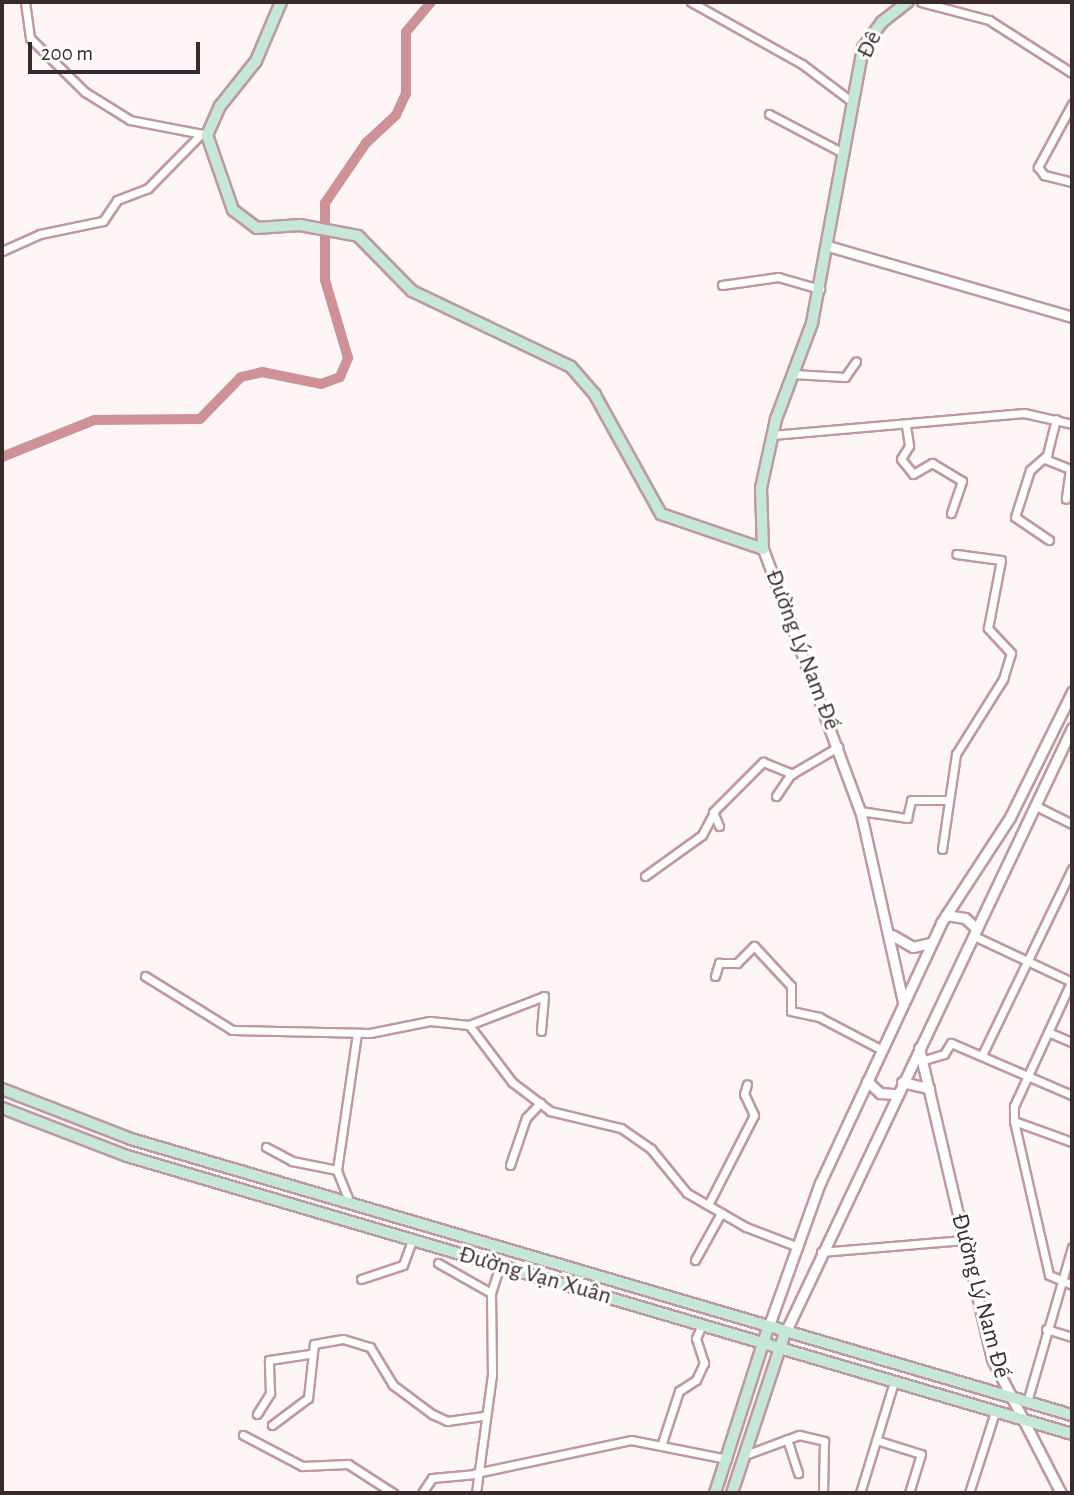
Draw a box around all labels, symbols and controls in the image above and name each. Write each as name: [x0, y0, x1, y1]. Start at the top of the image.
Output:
street label: Đê: [851, 27, 889, 63]
scale bar: [32, 28, 203, 72]
text: 200 m: [41, 43, 93, 64]
street label: Đường Lý Nam Đế: [758, 566, 846, 734]
street label: Đường Lý Nam Đế: [944, 1210, 1016, 1382]
street label: Đường Vạn Xuân: [455, 1240, 615, 1312]

